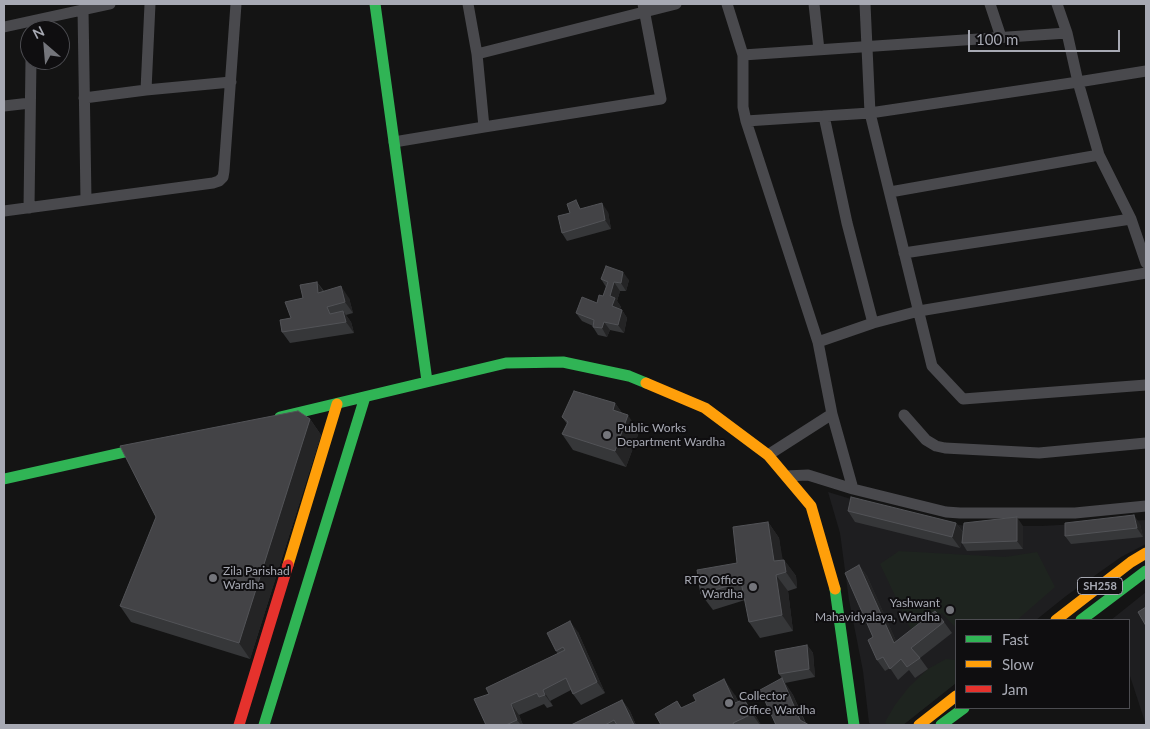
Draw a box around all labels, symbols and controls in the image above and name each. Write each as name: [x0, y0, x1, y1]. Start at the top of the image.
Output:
north arrow: [20, 20, 70, 70]
scale bar: [970, 20, 1122, 52]
text: N: [30, 22, 47, 42]
text: 100 m: [976, 30, 1018, 48]
place label: Public Works Department Wardha: [617, 421, 725, 449]
marker: Public Works Department Wardha: [601, 429, 613, 441]
place label: Zila Parishad Wardha: [223, 564, 290, 592]
marker: Zila Parishad Wardha: [207, 572, 219, 584]
place label: RTO Office Wardha: [684, 573, 743, 601]
road number: SH258: [1078, 578, 1122, 594]
marker: RTO Office Wardha: [747, 581, 759, 593]
place label: Yashwant Mahavidyalaya, Wardha: [815, 596, 940, 624]
marker: Yashwant Mahavidyalaya, Wardha: [944, 604, 956, 616]
legend: [955, 619, 1130, 709]
text: Fast: [1002, 630, 1029, 648]
text: Slow: [1002, 655, 1034, 673]
text: Jam: [1002, 680, 1028, 698]
place label: Collector Office Wardha: [739, 689, 815, 717]
marker: Collector Office Wardha: [723, 697, 735, 709]

